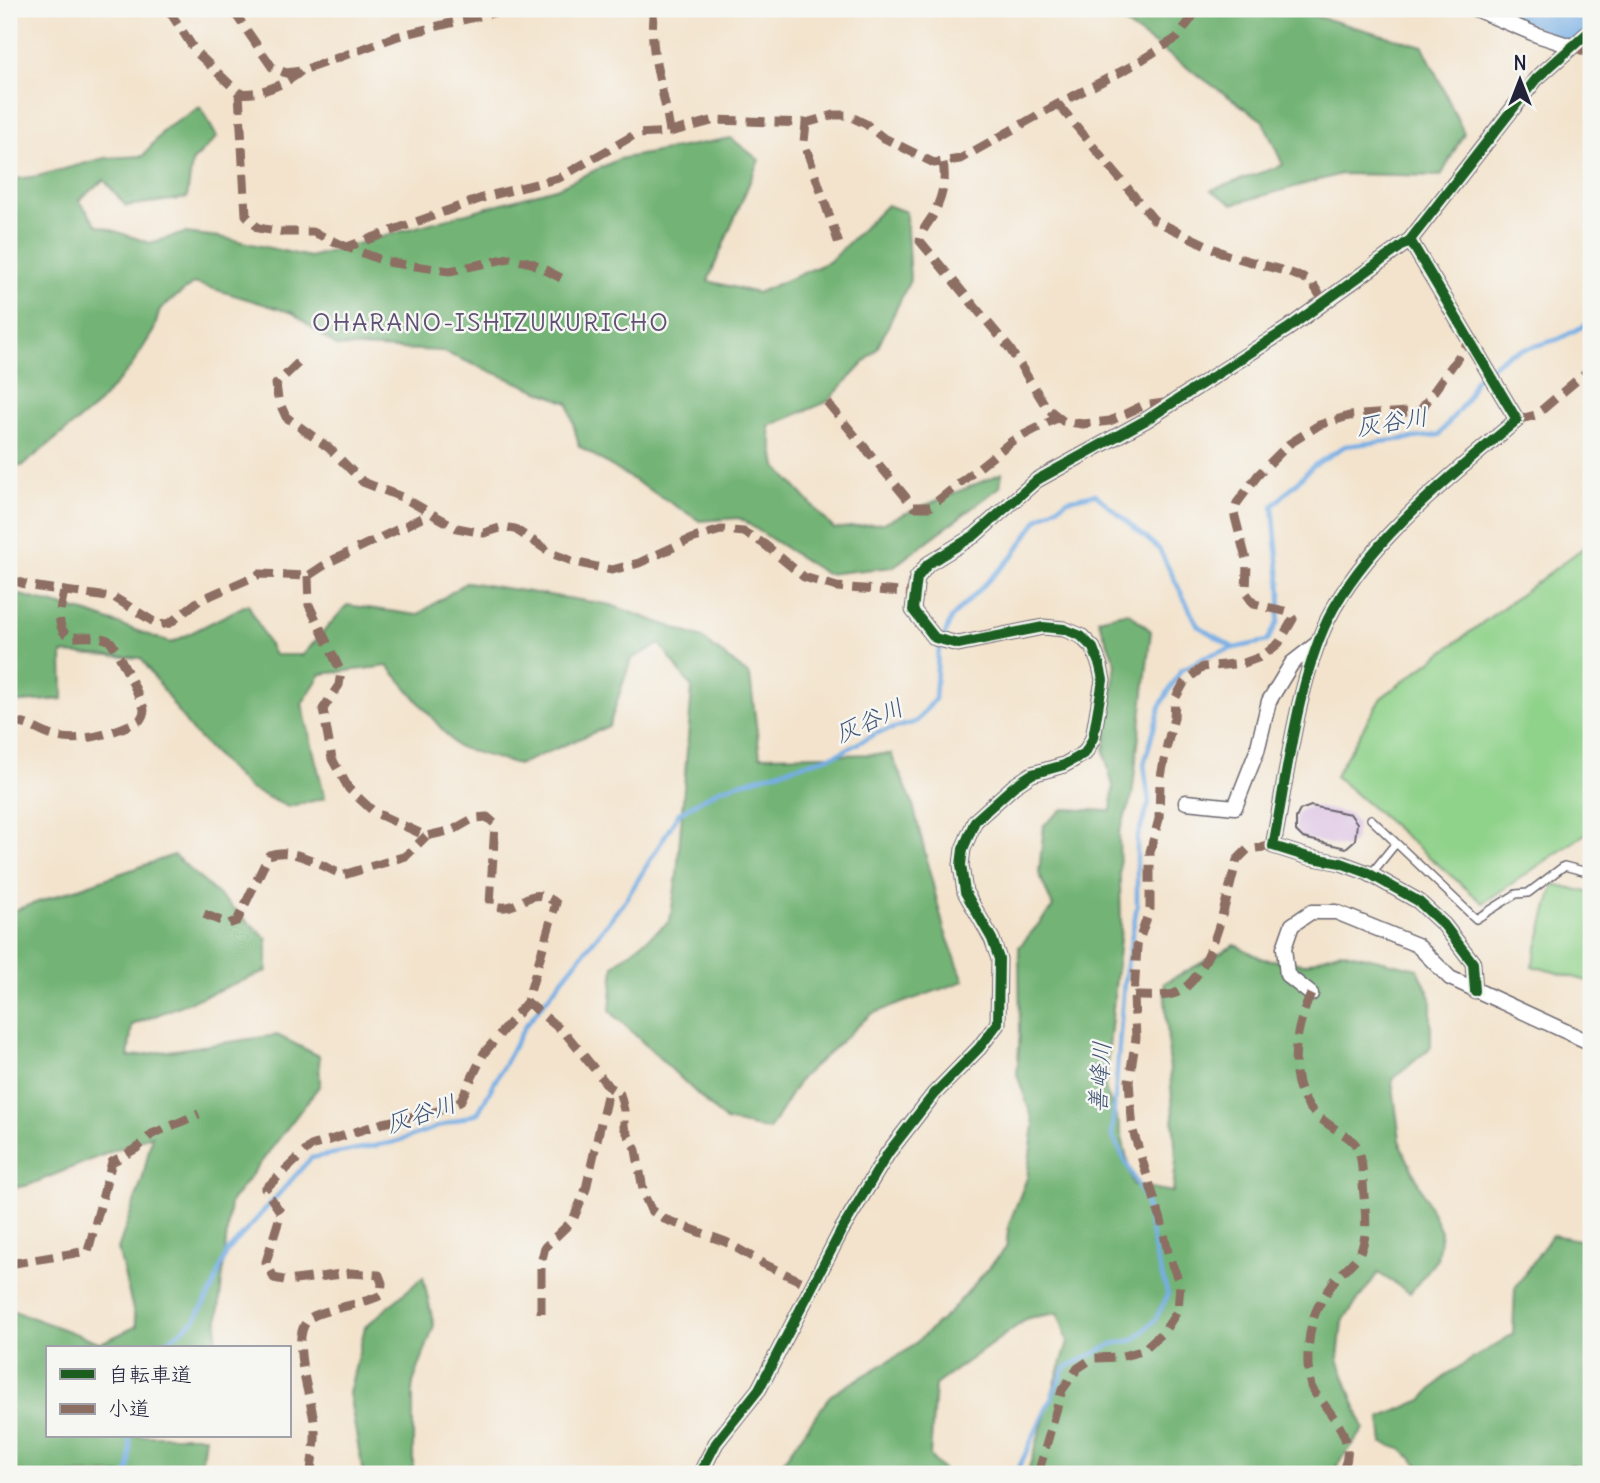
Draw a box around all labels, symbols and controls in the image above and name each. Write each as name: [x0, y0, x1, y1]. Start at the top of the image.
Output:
north arrow: [1484, 46, 1554, 116]
text: N: [1513, 51, 1527, 75]
district label: OHARANO-ISHIZUKURICHO: [312, 307, 670, 337]
water label: 灰谷川: [1354, 401, 1430, 441]
water label: 灰谷川: [830, 692, 908, 748]
water label: 善峰川: [1082, 1040, 1116, 1114]
water label: 灰谷川: [382, 1088, 460, 1138]
legend: [46, 1346, 290, 1438]
text: 自転車道: [108, 1361, 192, 1388]
text: 小道: [108, 1395, 150, 1422]

